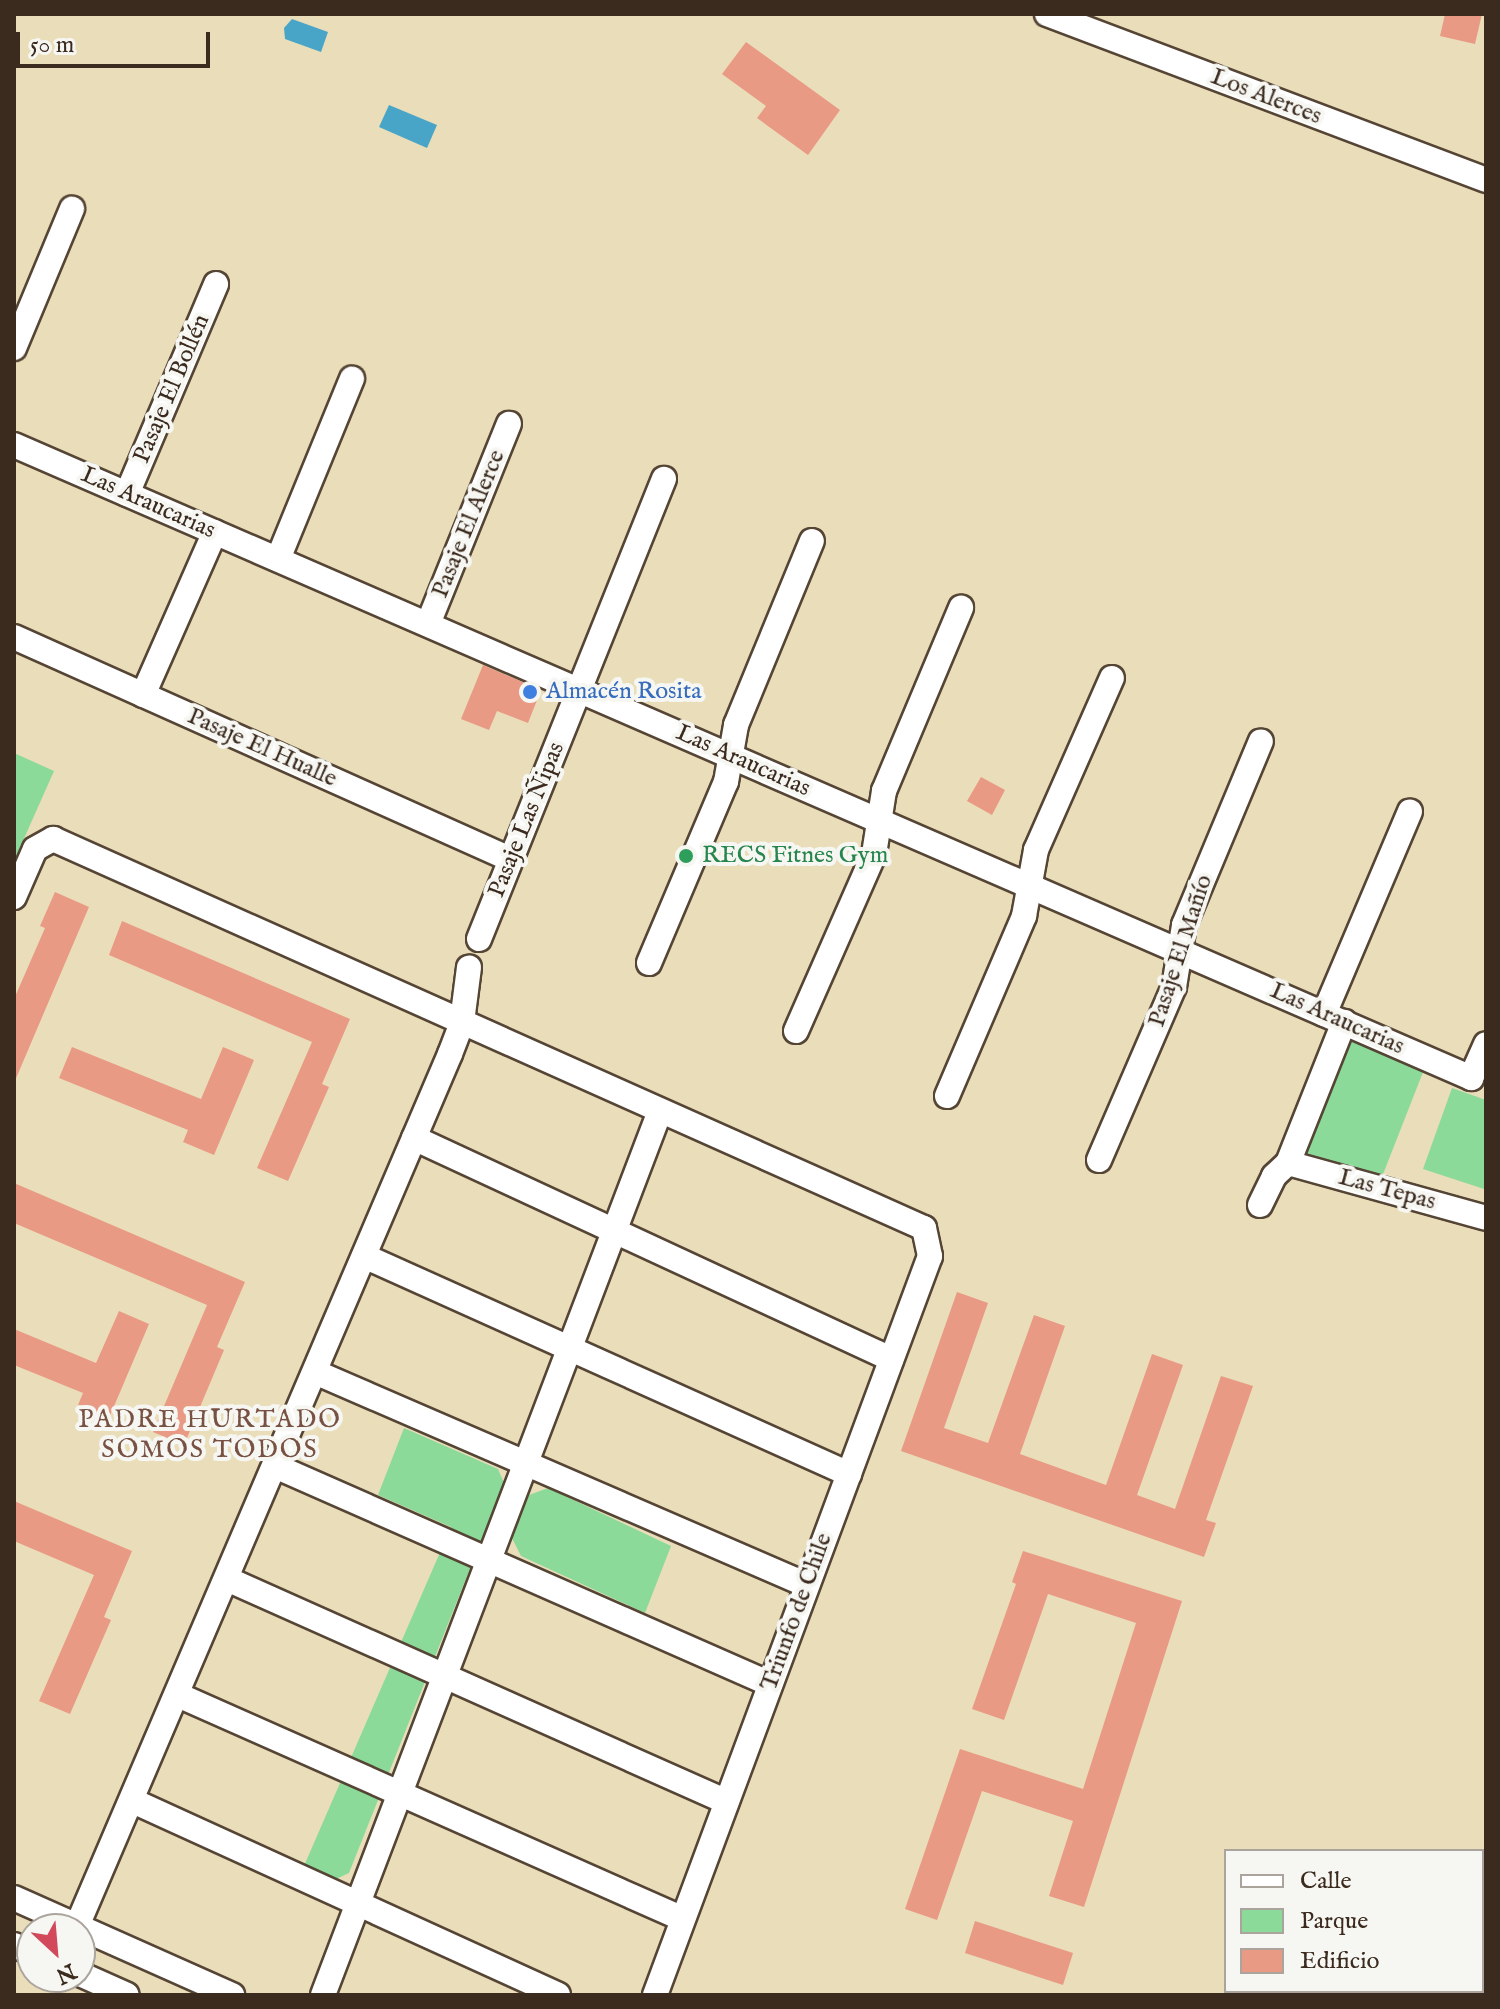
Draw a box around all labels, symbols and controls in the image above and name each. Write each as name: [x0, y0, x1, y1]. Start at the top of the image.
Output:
scale bar: [20, 16, 214, 66]
text: 50 m: [30, 30, 74, 61]
street label: Los Alerces: [1207, 63, 1325, 131]
street label: Pasaje El Bollén: [128, 310, 216, 468]
street label: Pasaje El Alerce: [426, 446, 512, 602]
street label: Las Araucarias: [77, 461, 219, 545]
place label: Almacén Rosita: [546, 678, 702, 706]
marker: Almacén Rosita: [521, 683, 539, 701]
street label: Pasaje El Hualle: [183, 702, 341, 794]
street label: Las Araucarias: [672, 719, 814, 803]
street label: Pasaje Las Ñipas: [483, 738, 571, 902]
place label: RECS Fitnes Gym: [702, 842, 888, 870]
marker: RECS Fitnes Gym: [677, 847, 695, 865]
street label: Pasaje El Mañío: [1143, 871, 1219, 1031]
street label: Las Araucarias: [1266, 977, 1408, 1061]
street label: Las Tepas: [1335, 1163, 1439, 1217]
district label: PADRE HURTADO SOMOS TODOS: [78, 1404, 342, 1466]
street label: Triunfo de Chile: [755, 1529, 839, 1695]
legend: [1224, 1849, 1484, 1993]
text: Calle: [1300, 1866, 1352, 1897]
text: Parque: [1300, 1906, 1368, 1937]
north arrow: [16, 1913, 96, 1993]
text: Edificio: [1300, 1946, 1379, 1977]
text: N: [51, 1956, 80, 1990]

